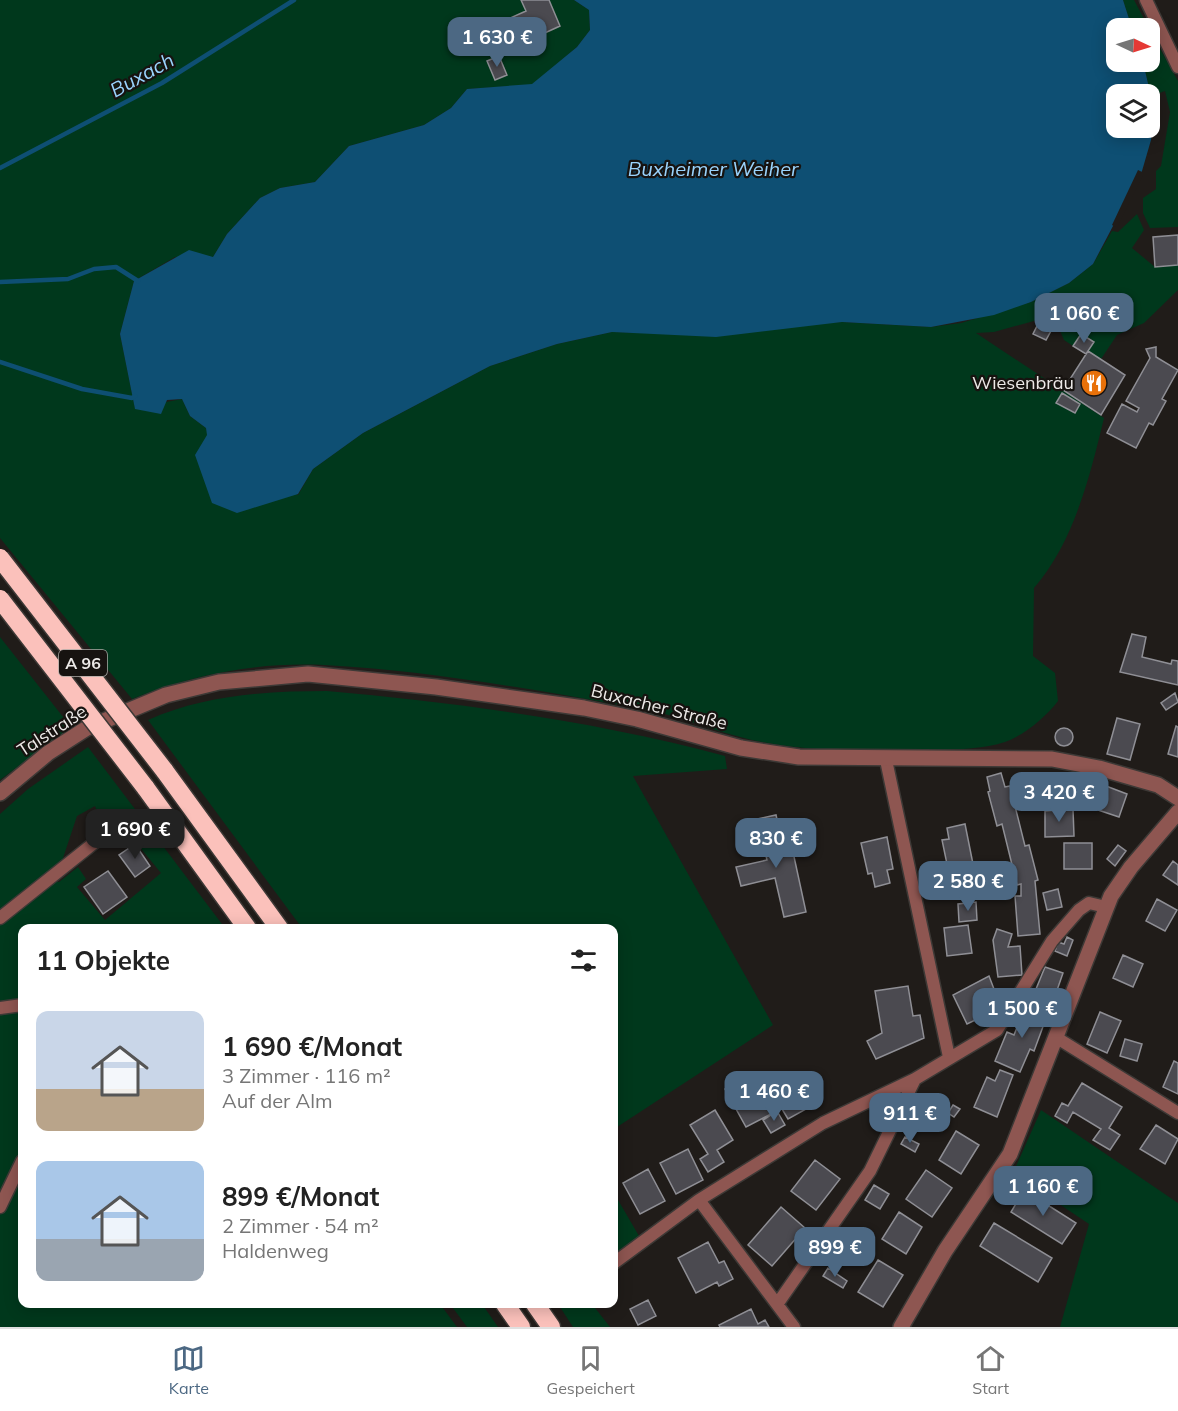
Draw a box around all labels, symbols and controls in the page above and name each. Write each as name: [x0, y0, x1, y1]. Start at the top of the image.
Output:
pin: 1 630 €: [442, 17, 552, 68]
north arrow: [1106, 18, 1160, 72]
map controls: [1106, 18, 1160, 138]
text: 1 630 €: [462, 24, 532, 49]
water label: Buxach: [105, 47, 178, 102]
button: layers: [1106, 84, 1160, 138]
water label: Buxheimer Weiher: [628, 156, 799, 181]
pin: 1 060 €: [1029, 293, 1139, 344]
text: 1 060 €: [1049, 300, 1119, 325]
restaurant icon: Wiesenbräu: [1079, 368, 1109, 398]
place label: Wiesenbräu: [972, 371, 1074, 394]
road number: A 96: [59, 650, 107, 676]
street label: Buxacher Straße: [589, 678, 730, 735]
street label: Talstraße: [13, 700, 91, 762]
pin: 3 420 €: [1004, 772, 1114, 823]
text: 3 420 €: [1024, 779, 1094, 804]
pin: 1 690 €: [80, 809, 190, 860]
text: 1 690 €: [100, 816, 170, 841]
pin: 830 €: [734, 818, 818, 869]
text: 830 €: [749, 825, 803, 850]
pin: 2 580 €: [913, 861, 1023, 912]
text: 2 580 €: [933, 868, 1003, 893]
text: 11 Objekte: [36, 944, 170, 977]
icon: filters: [567, 944, 600, 977]
pin: 1 500 €: [967, 988, 1077, 1039]
text: 1 500 €: [987, 995, 1057, 1020]
text: 1 690 €/Monat: [222, 1030, 402, 1063]
icon: home: [84, 1035, 156, 1107]
text: 3 Zimmer · 116 m²: [222, 1063, 391, 1088]
pin: 1 460 €: [719, 1071, 829, 1122]
text: 1 460 €: [739, 1078, 809, 1103]
text: Auf der Alm: [222, 1088, 333, 1113]
pin: 911 €: [868, 1093, 952, 1144]
text: 911 €: [883, 1100, 937, 1125]
pin: 1 160 €: [988, 1166, 1098, 1217]
text: 1 160 €: [1008, 1173, 1078, 1198]
text: 899 €/Monat: [222, 1180, 379, 1213]
icon: home: [84, 1185, 156, 1257]
text: 2 Zimmer · 54 m²: [222, 1213, 379, 1238]
pin: 899 €: [793, 1227, 877, 1278]
text: 899 €: [808, 1234, 862, 1259]
text: Haldenweg: [222, 1238, 329, 1263]
tab: Karte: [169, 1342, 209, 1398]
tab: Gespeichert: [546, 1342, 635, 1398]
tab: Start: [972, 1342, 1009, 1398]

